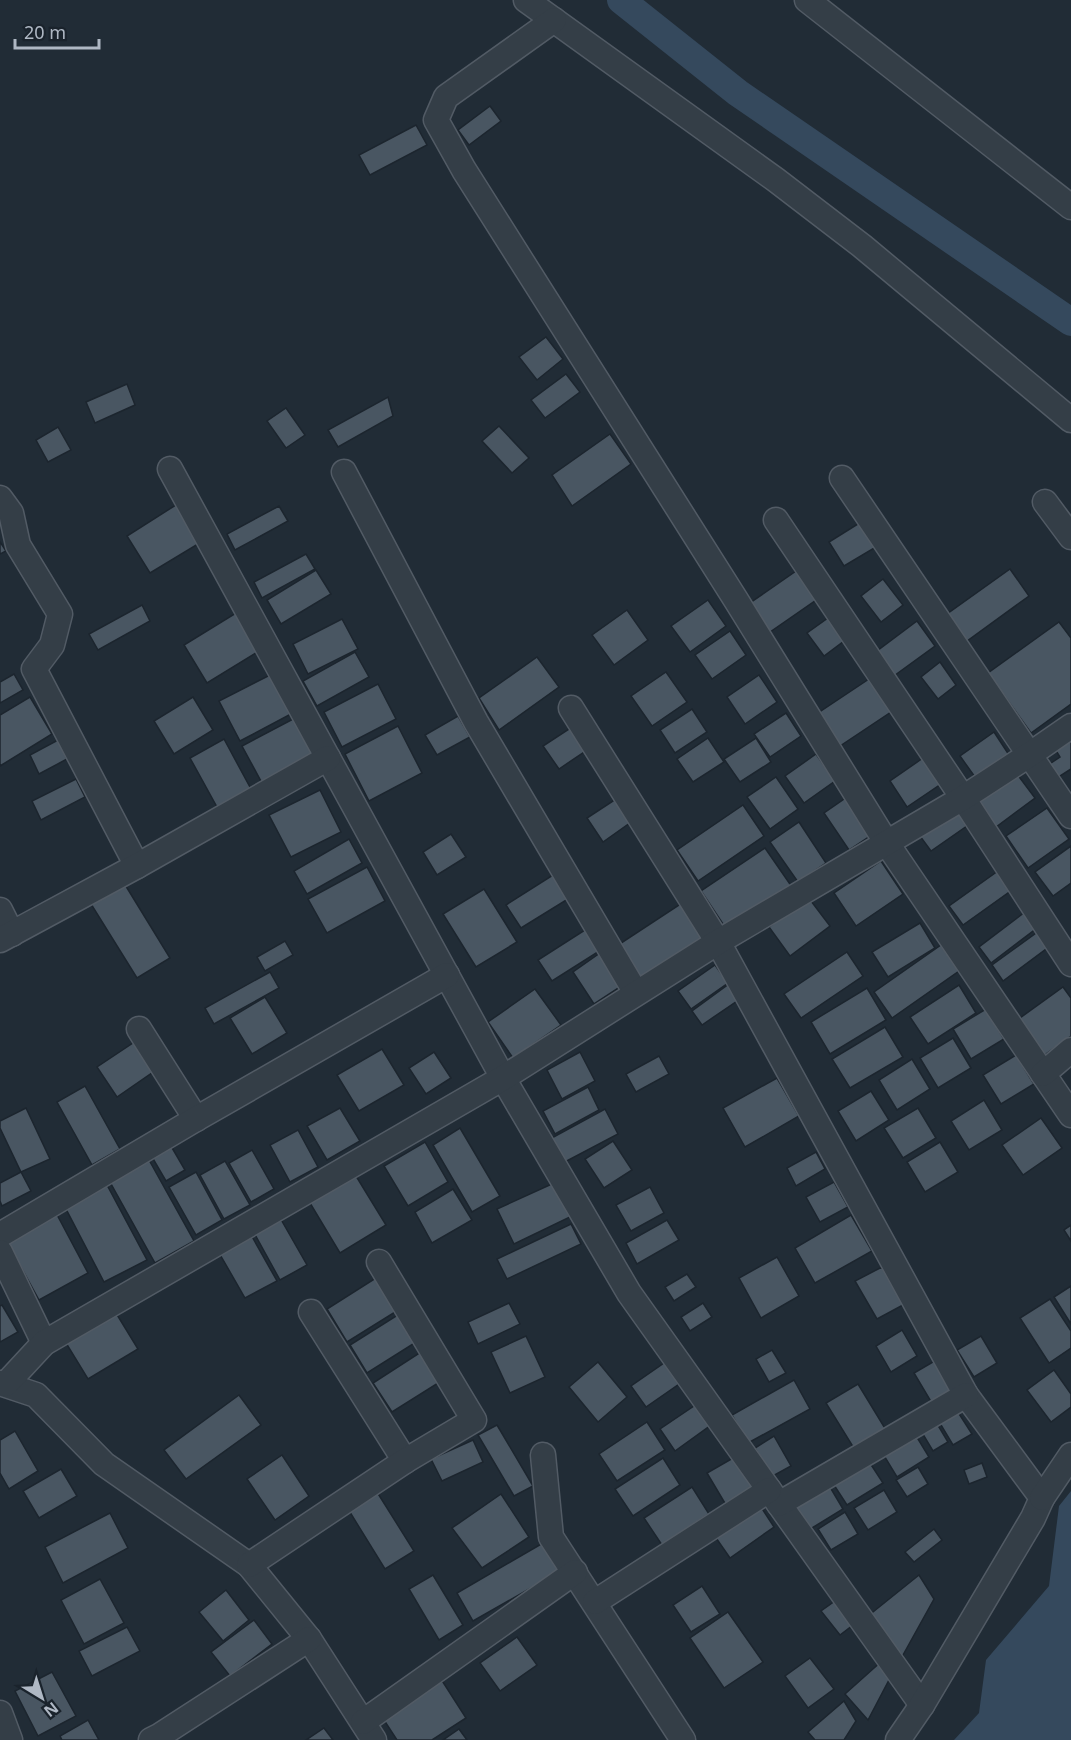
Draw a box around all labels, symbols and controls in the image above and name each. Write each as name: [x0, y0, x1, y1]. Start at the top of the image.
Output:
scale bar: [15, 12, 99, 50]
text: 20 m: [24, 20, 66, 44]
north arrow: [12, 1668, 72, 1728]
text: N: [39, 1697, 63, 1722]

